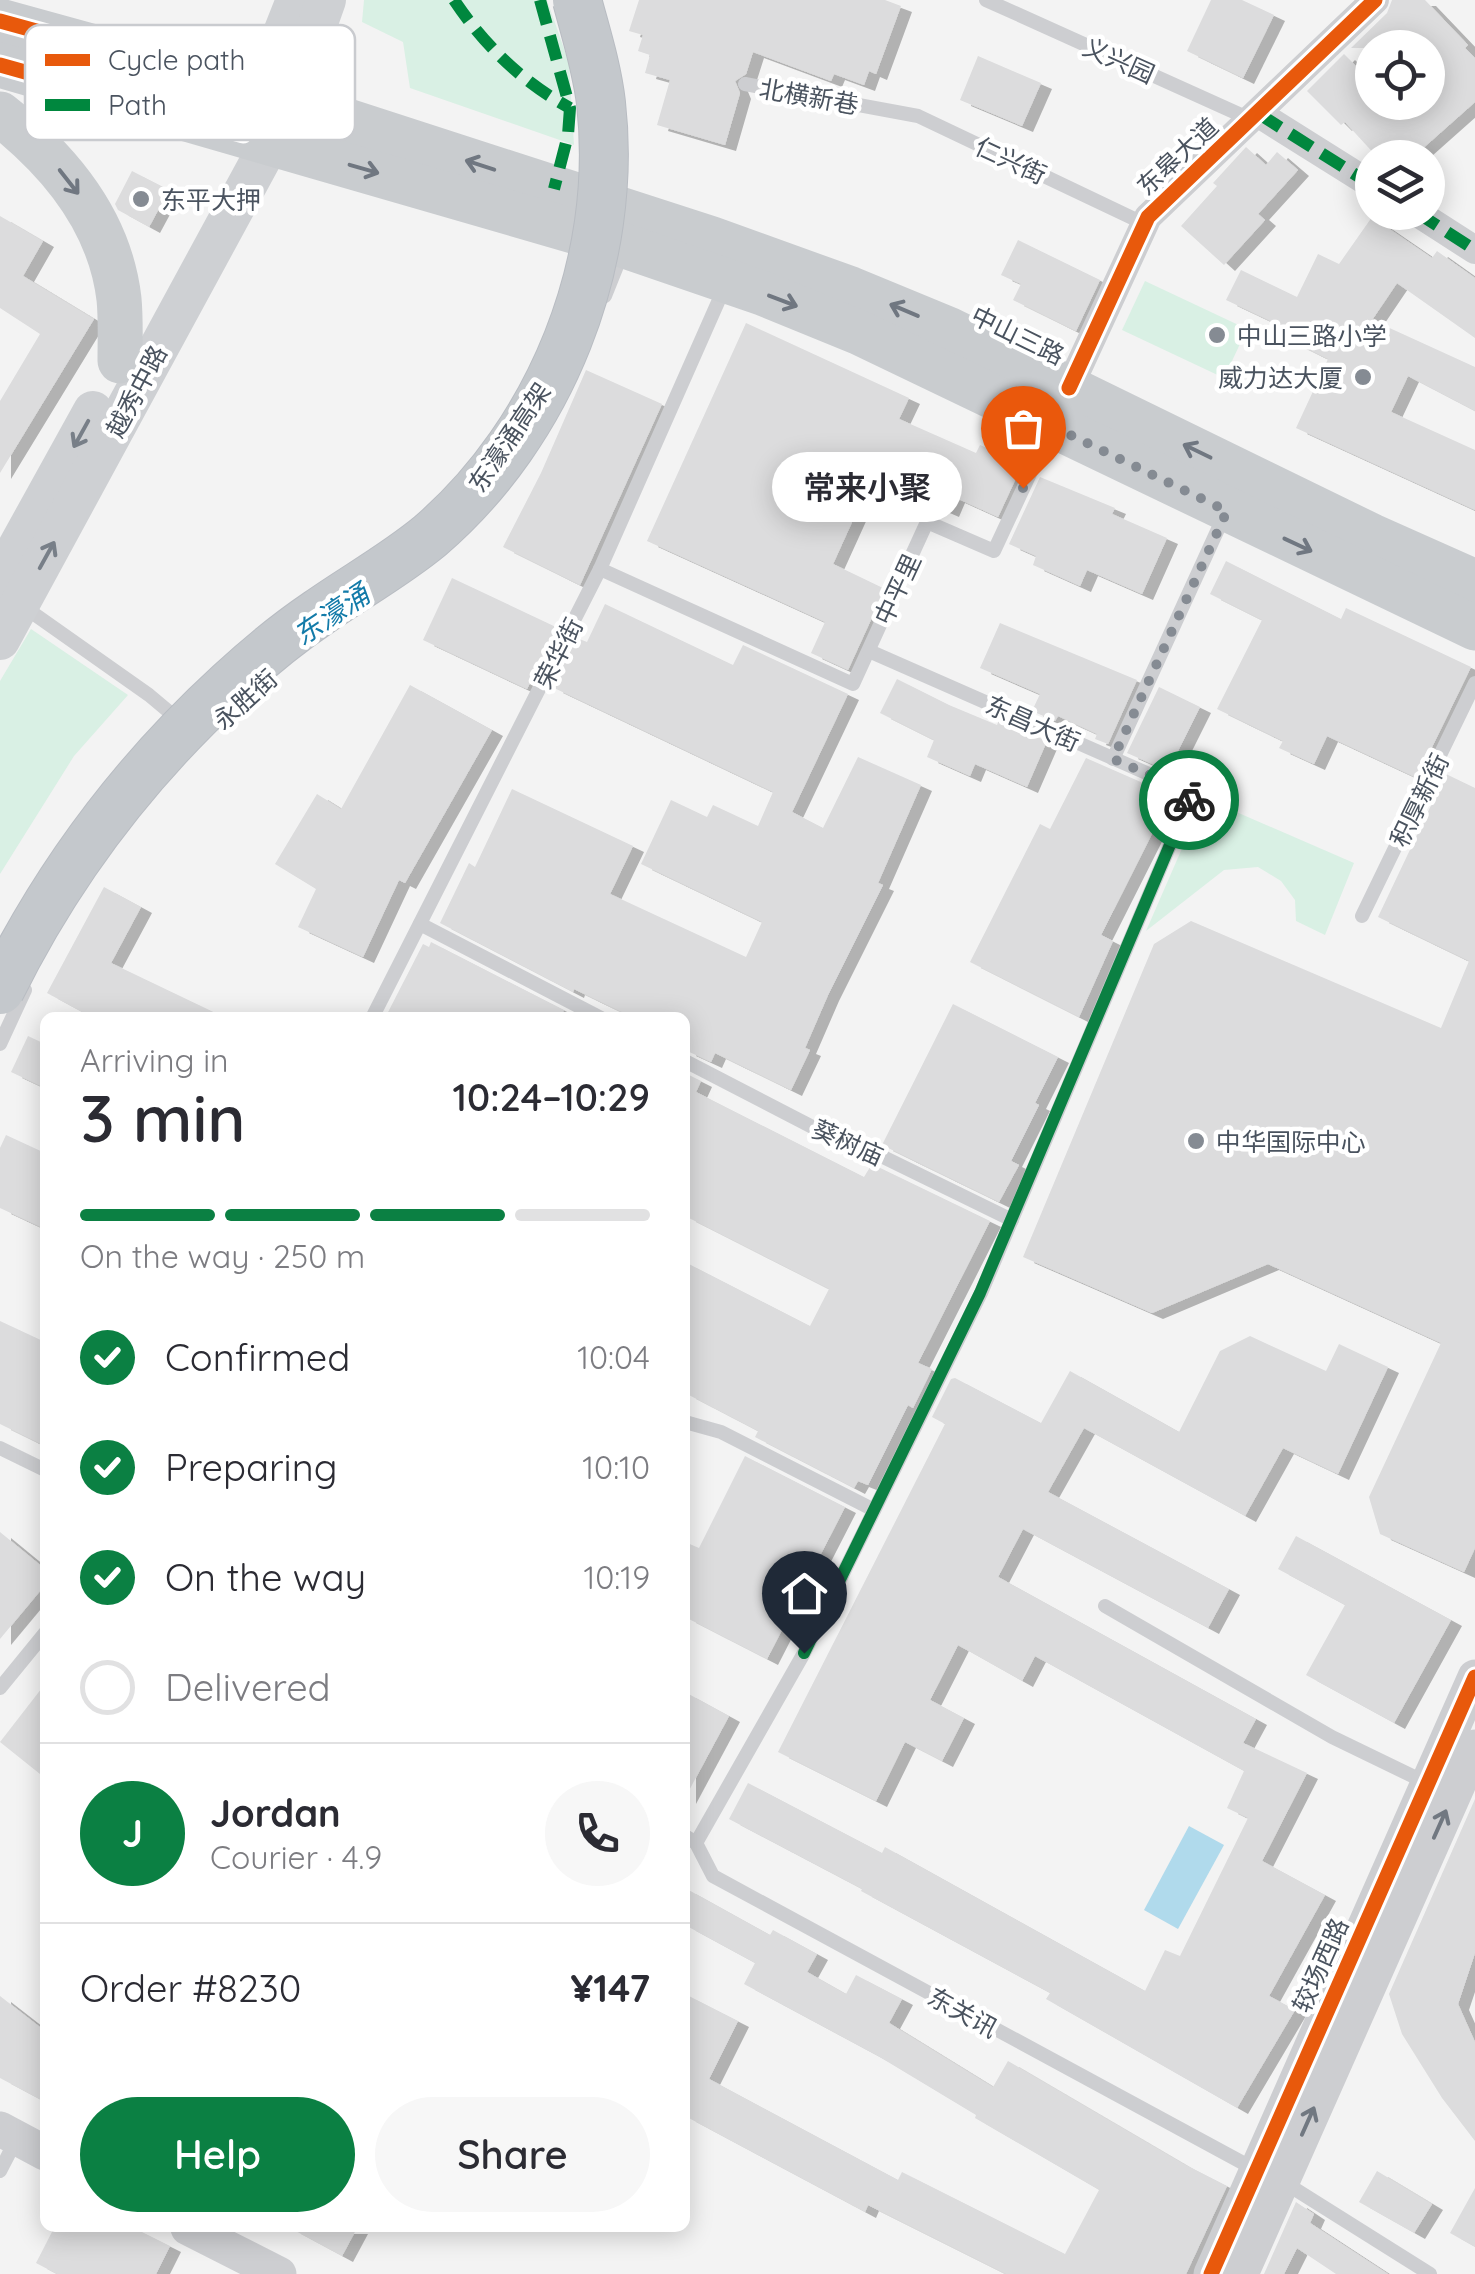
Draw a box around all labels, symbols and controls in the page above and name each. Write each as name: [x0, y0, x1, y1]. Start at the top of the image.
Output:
legend: [25, 25, 355, 140]
map controls: [1355, 30, 1445, 230]
button: locate: [1355, 30, 1445, 120]
street label: 义兴园: [1078, 31, 1160, 89]
text: Cycle path: [108, 42, 246, 77]
street label: 北横新巷: [757, 72, 861, 120]
text: Path: [108, 87, 167, 122]
street label: 东皋大道: [1130, 111, 1224, 201]
street label: 仁兴街: [970, 130, 1052, 190]
button: layers: [1355, 140, 1445, 230]
one-way arrow: [465, 154, 496, 172]
one-way arrow: [348, 161, 379, 179]
one-way arrow: [59, 168, 80, 195]
place label: 东平大押: [161, 184, 261, 215]
marker: 东平大押: [130, 188, 152, 210]
one-way arrow: [766, 293, 797, 311]
street label: 中山三路: [966, 299, 1070, 371]
one-way arrow: [889, 300, 920, 318]
place label: 中山三路小学: [1237, 320, 1387, 351]
marker: 中山三路小学: [1206, 324, 1228, 346]
street label: 越秀中路: [99, 340, 173, 442]
place label: 威力达大厦: [1218, 362, 1343, 393]
marker: 威力达大厦: [1352, 366, 1374, 388]
street label: 东濠涌高架: [461, 377, 557, 497]
pin: [981, 386, 1066, 489]
icon: bag: [996, 401, 1051, 456]
one-way arrow: [70, 419, 90, 449]
one-way arrow: [1183, 441, 1213, 460]
callout: 常来小聚: [773, 453, 963, 523]
text: 常来小聚: [803, 467, 931, 507]
one-way arrow: [1282, 536, 1312, 555]
one-way arrow: [38, 541, 58, 570]
street label: 中平里: [867, 548, 927, 630]
water label: 东濠涌: [286, 574, 378, 652]
street label: 荣华街: [527, 613, 589, 693]
street label: 永胜街: [207, 662, 283, 736]
street label: 东昌大街: [981, 689, 1085, 757]
street label: 积厚新街: [1383, 748, 1455, 852]
courier: [1139, 750, 1239, 850]
icon: bike: [1162, 773, 1217, 828]
text: Arriving in: [80, 1040, 229, 1080]
text: 10:24–10:29: [452, 1073, 650, 1121]
text: 3 min: [80, 1077, 246, 1158]
street label: 葵树庙: [807, 1113, 889, 1171]
place label: 中华国际中心: [1216, 1126, 1366, 1157]
marker: 中华国际中心: [1185, 1130, 1207, 1152]
text: On the way · 250 m: [80, 1236, 365, 1276]
icon: check: [80, 1330, 135, 1385]
text: Confirmed: [165, 1333, 350, 1381]
text: 10:04: [577, 1337, 650, 1377]
icon: check: [80, 1440, 135, 1495]
text: Preparing: [165, 1443, 337, 1491]
text: 10:10: [582, 1447, 650, 1487]
icon: check: [80, 1550, 135, 1605]
pin: [762, 1551, 847, 1654]
text: On the way: [165, 1553, 366, 1601]
text: 10:19: [583, 1557, 650, 1597]
icon: home: [777, 1566, 832, 1621]
text: Delivered: [165, 1663, 331, 1711]
button: phone: [545, 1781, 650, 1886]
text: Jordan: [210, 1789, 341, 1837]
text: J: [122, 1809, 143, 1857]
one-way arrow: [1432, 1809, 1450, 1840]
text: Courier · 4.9: [210, 1837, 382, 1877]
street label: 较场西路: [1286, 1913, 1354, 2017]
text: Order #8230: [80, 1964, 301, 2012]
text: ¥147: [571, 1964, 650, 2012]
street label: 东关讯: [923, 1980, 1003, 2044]
button: Help: [80, 2097, 355, 2212]
button: Share: [375, 2097, 650, 2212]
one-way arrow: [1300, 2106, 1318, 2137]

